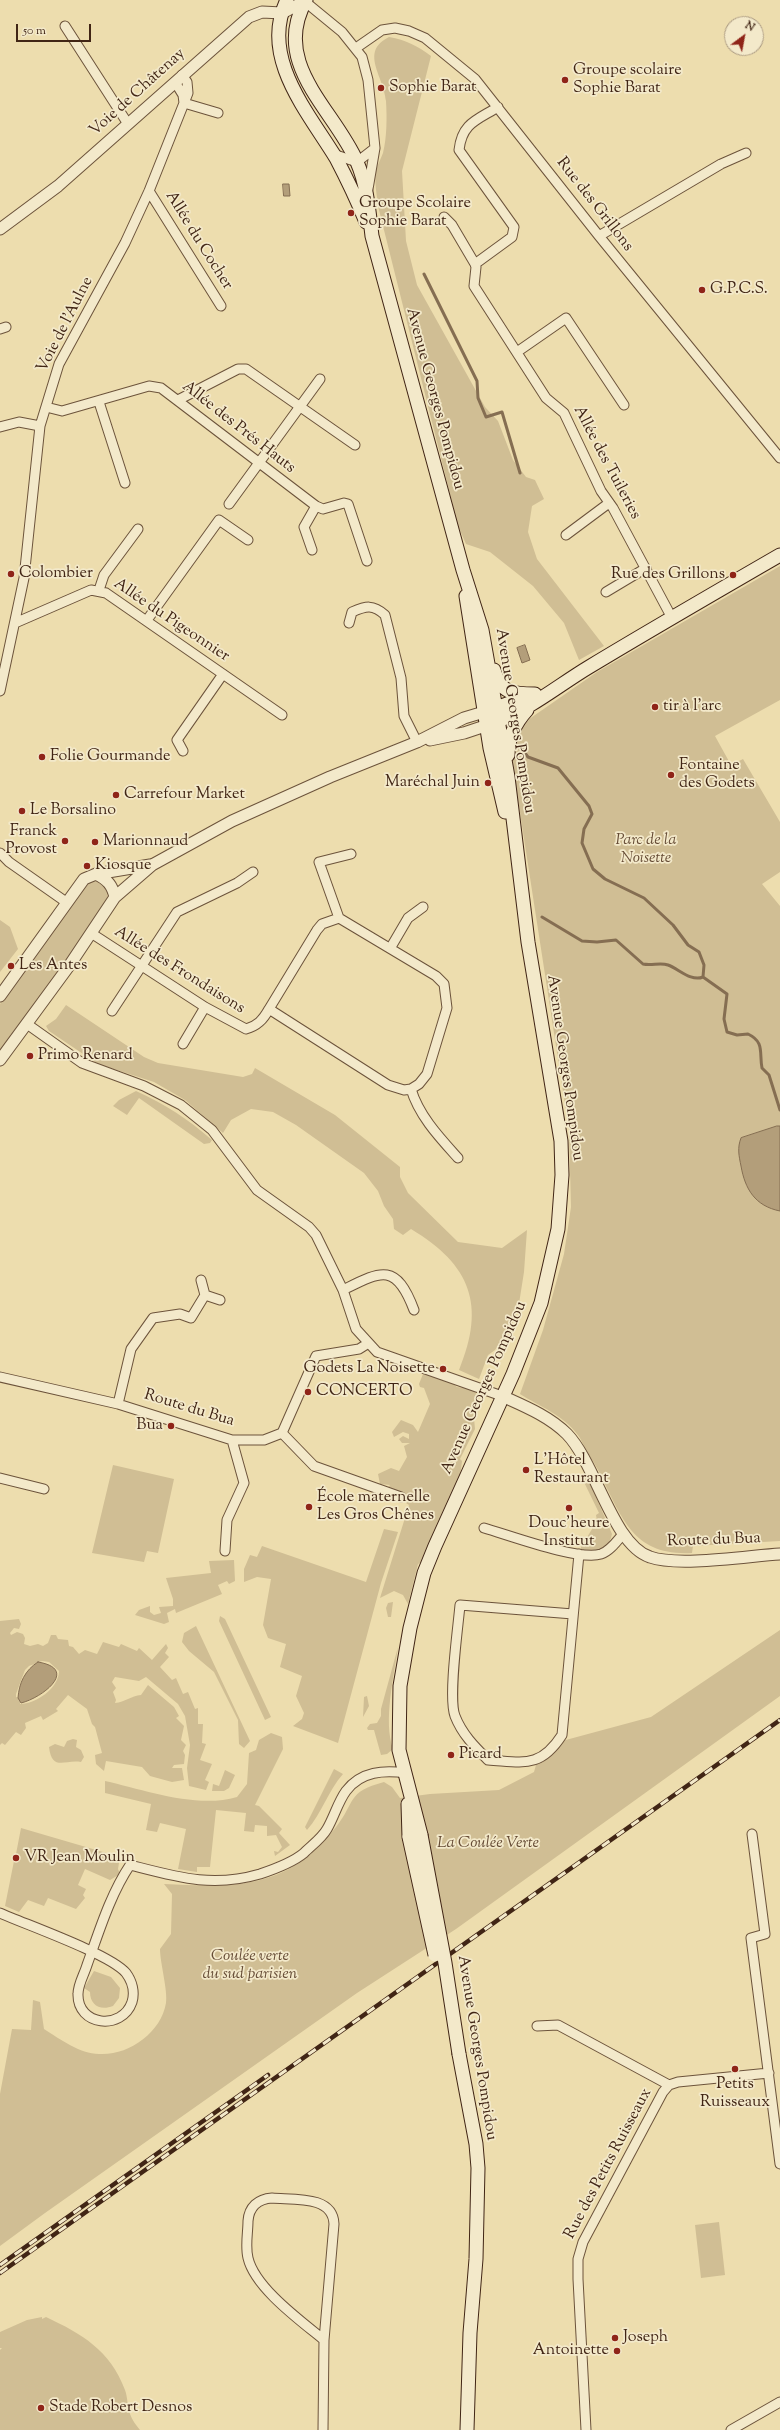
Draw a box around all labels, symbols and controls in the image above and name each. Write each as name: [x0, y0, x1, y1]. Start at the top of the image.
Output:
scale bar: [18, 16, 93, 42]
north arrow: [724, 16, 764, 56]
text: N: [742, 18, 758, 36]
text: 50 m: [23, 22, 46, 40]
street label: Voie de Châtenay: [86, 45, 190, 141]
place label: Groupe scolaire Sophie Barat: [573, 61, 682, 99]
marker: Groupe scolaire Sophie Barat: [560, 75, 570, 85]
place label: Sophie Barat: [389, 78, 477, 98]
marker: Sophie Barat: [376, 83, 386, 93]
street label: Rue des Grillons: [551, 154, 637, 256]
street label: Allée du Cocher: [160, 188, 236, 294]
place label: Groupe Scolaire Sophie Barat: [359, 194, 471, 232]
marker: Groupe Scolaire Sophie Barat: [346, 208, 356, 218]
street label: Voie de l'Aulne: [34, 274, 98, 376]
place label: G.P.C.S.: [710, 280, 768, 300]
marker: G.P.C.S.: [697, 285, 707, 295]
street label: Avenue Georges Pompidou: [400, 306, 468, 492]
street label: Allée des Prés Hauts: [177, 378, 299, 478]
street label: Allée des Tuileries: [568, 403, 644, 523]
place label: Colombier: [19, 564, 93, 584]
place label: Rue des Grillons: [611, 565, 725, 585]
marker: Colombier: [6, 569, 16, 579]
marker: Rue des Grillons: [728, 570, 738, 580]
street label: Allée du Pigeonnier: [109, 575, 233, 667]
street label: Avenue Georges Pompidou: [490, 627, 538, 815]
place label: tir à l'arc: [663, 697, 722, 717]
marker: tir à l'arc: [650, 702, 660, 712]
place label: Folie Gourmande: [50, 747, 170, 767]
marker: Folie Gourmande: [37, 752, 47, 762]
place label: Fontaine des Godets: [679, 756, 755, 794]
marker: Fontaine des Godets: [666, 770, 676, 780]
place label: Maréchal Juin: [385, 773, 480, 793]
marker: Maréchal Juin: [483, 778, 493, 788]
place label: Carrefour Market: [124, 785, 245, 805]
marker: Carrefour Market: [111, 790, 121, 800]
place label: Le Borsalino: [30, 801, 116, 821]
marker: Le Borsalino: [17, 806, 27, 816]
place label: Franck Provost: [5, 822, 57, 860]
park label: Parc de la Noisette: [616, 831, 676, 869]
place label: Marionnaud: [103, 832, 188, 852]
marker: Franck Provost: [60, 836, 70, 846]
marker: Marionnaud: [90, 837, 100, 847]
place label: Kiosque: [95, 856, 152, 876]
marker: Kiosque: [82, 861, 92, 871]
street label: Allée des Frondaisons: [110, 923, 248, 1019]
place label: Les Antes: [19, 956, 87, 976]
marker: Les Antes: [6, 961, 16, 971]
street label: Avenue Georges Pompidou: [541, 974, 587, 1162]
place label: Primo Renard: [38, 1046, 133, 1066]
marker: Primo Renard: [25, 1051, 35, 1061]
street label: Avenue Georges Pompidou: [438, 1298, 532, 1478]
place label: Godets La Noisette: [303, 1359, 435, 1379]
marker: Godets La Noisette: [438, 1364, 448, 1374]
place label: CONCERTO: [316, 1382, 413, 1402]
street label: Route du Bua: [141, 1386, 237, 1432]
marker: CONCERTO: [303, 1387, 313, 1397]
place label: Bua: [136, 1416, 163, 1436]
marker: Bua: [166, 1421, 176, 1431]
place label: L’Hôtel Restaurant: [534, 1451, 609, 1489]
marker: L’Hôtel Restaurant: [521, 1465, 531, 1475]
place label: École maternelle Les Gros Chênes: [317, 1488, 434, 1526]
marker: École maternelle Les Gros Chênes: [304, 1502, 314, 1512]
marker: Douc’heure Institut: [564, 1503, 574, 1513]
place label: Douc’heure Institut: [529, 1514, 609, 1552]
street label: Route du Bua: [667, 1530, 761, 1552]
place label: Picard: [459, 1745, 502, 1765]
marker: Picard: [446, 1750, 456, 1760]
park label: La Coulée Verte: [437, 1834, 539, 1854]
place label: VR Jean Moulin: [24, 1848, 135, 1868]
marker: VR Jean Moulin: [11, 1853, 21, 1863]
park label: Coulée verte du sud parisien: [203, 1947, 297, 1985]
street label: Avenue Georges Pompidou: [452, 1954, 500, 2142]
marker: Petits Ruisseaux: [730, 2064, 740, 2074]
place label: Petits Ruisseaux: [700, 2075, 770, 2113]
street label: Rue des Petits Ruisseaux: [561, 2085, 657, 2243]
place label: Joseph: [623, 2328, 668, 2348]
marker: Joseph: [610, 2333, 620, 2343]
place label: Antoinette: [533, 2341, 609, 2361]
marker: Antoinette: [612, 2346, 622, 2356]
place label: Stade Robert Desnos: [49, 2398, 192, 2418]
marker: Stade Robert Desnos: [36, 2403, 46, 2413]

